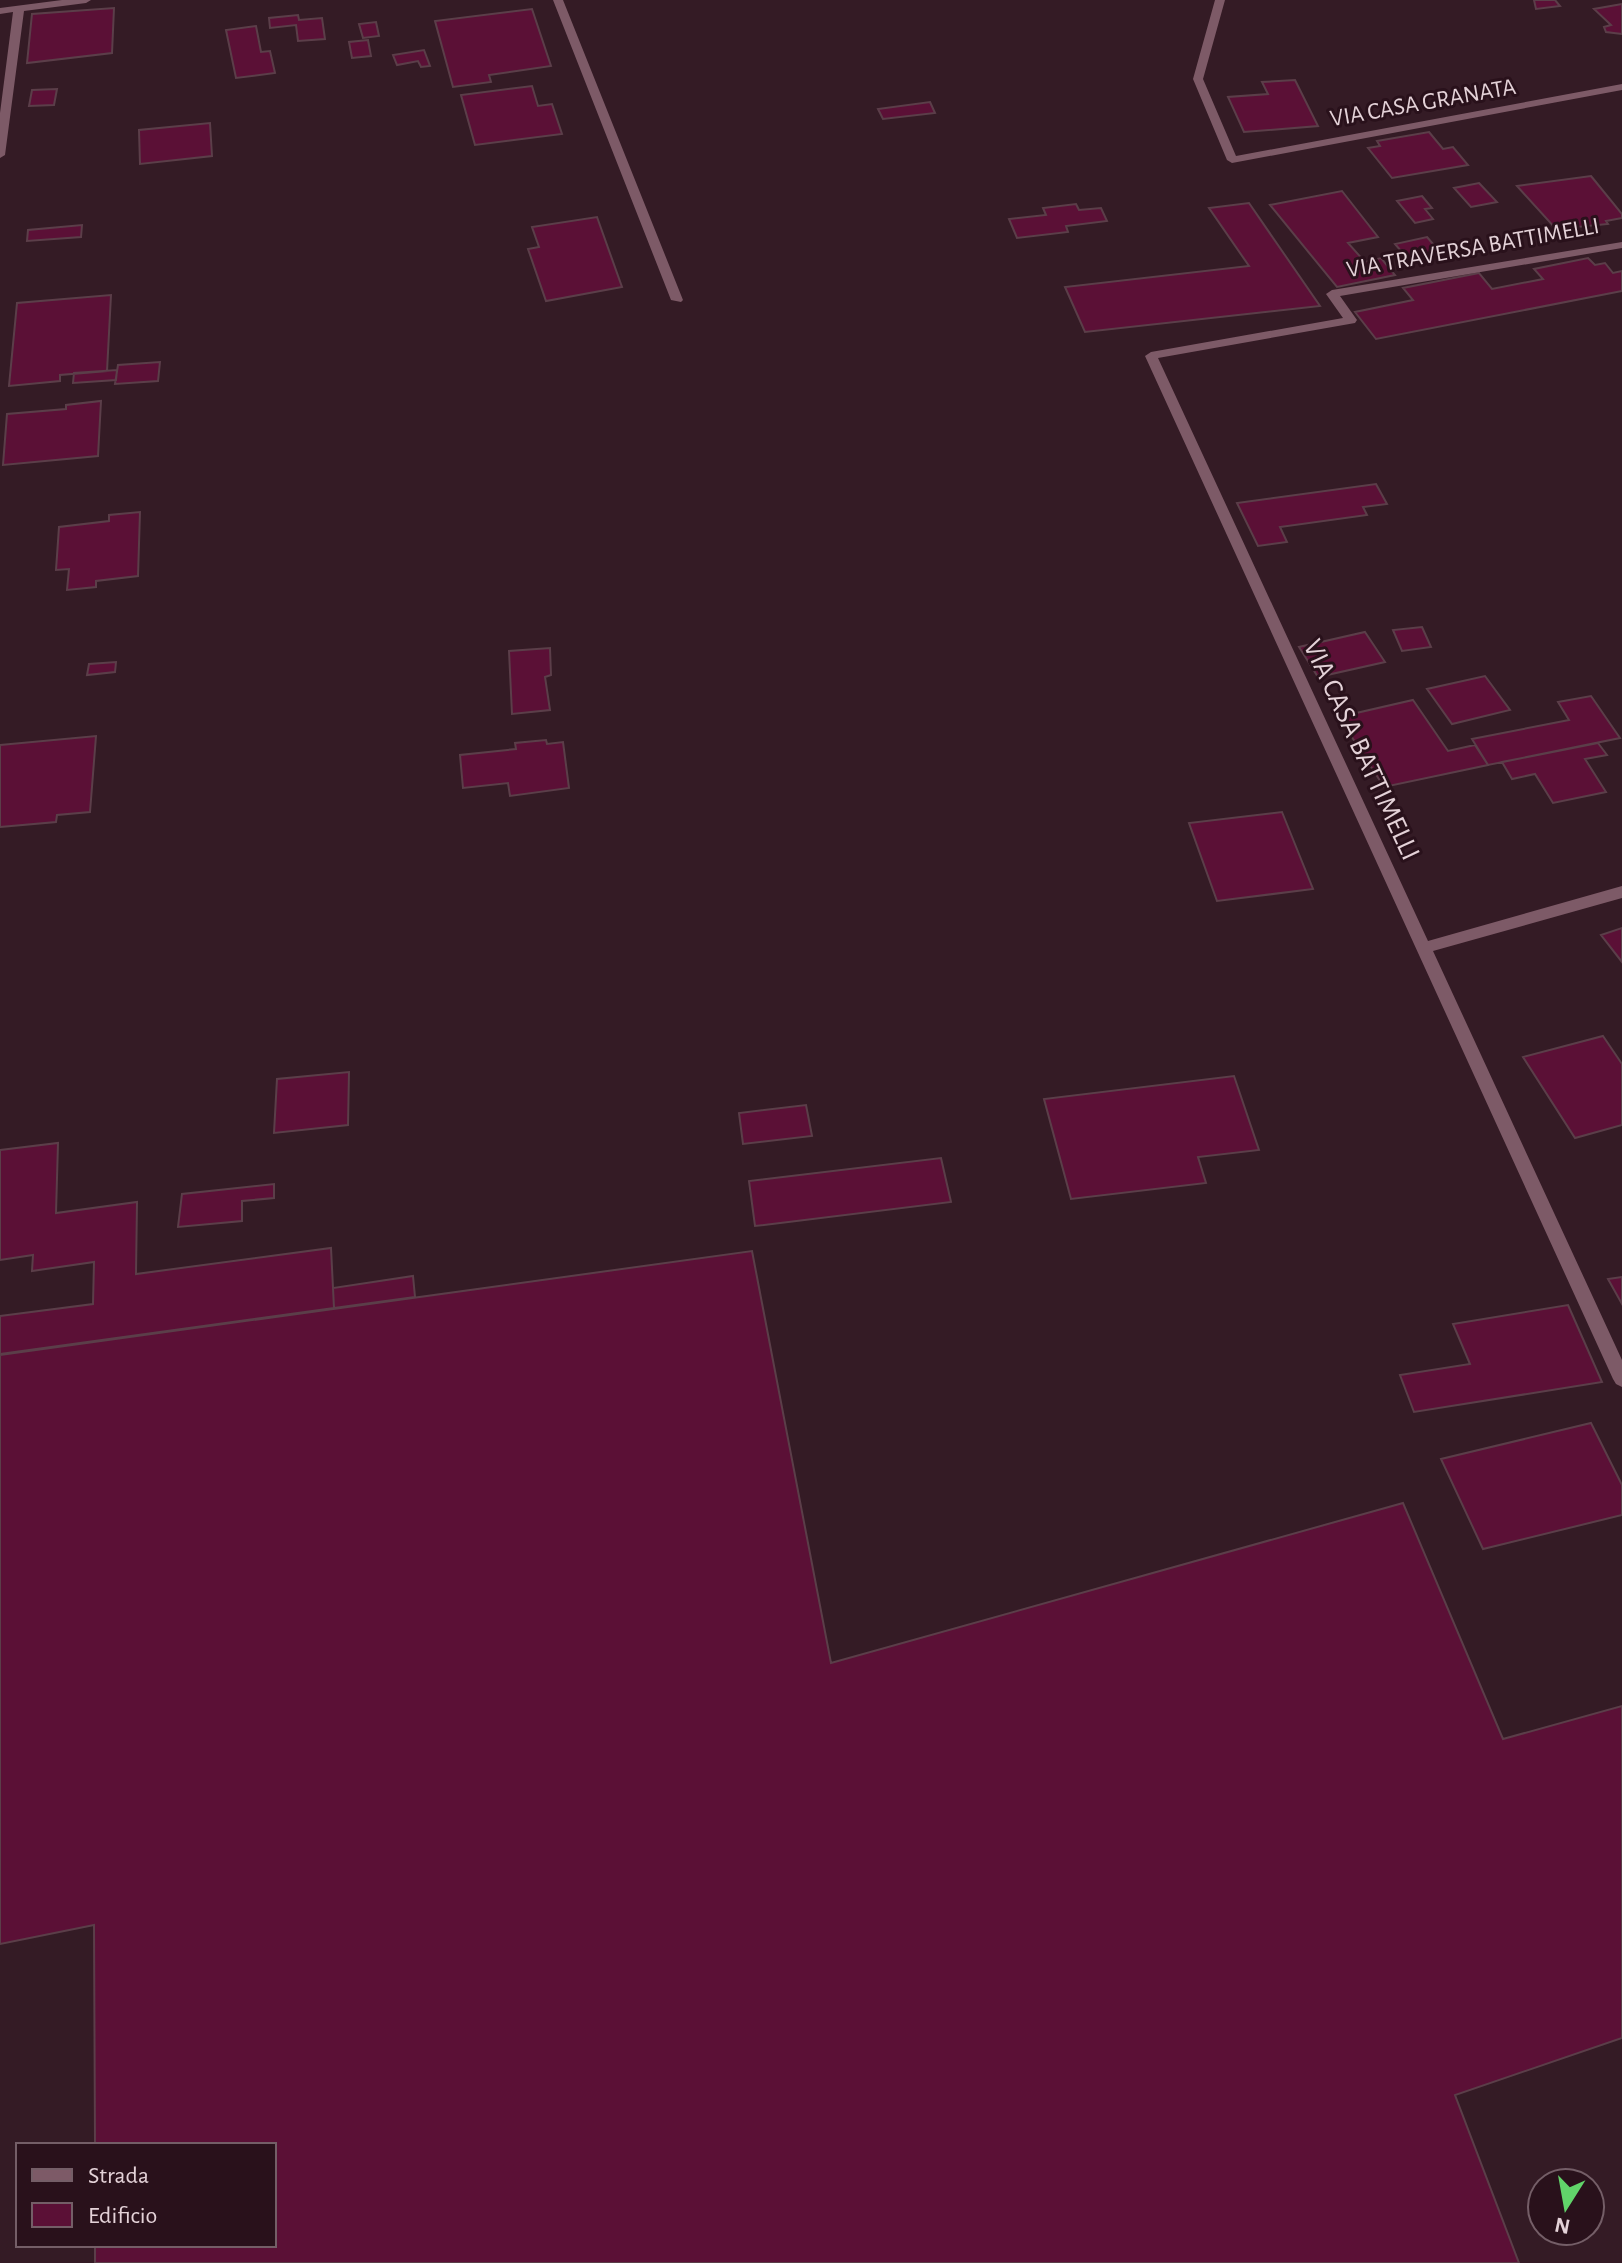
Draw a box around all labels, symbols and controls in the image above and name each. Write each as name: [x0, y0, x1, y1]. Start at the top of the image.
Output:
street label: VIA CASA GRANATA: [1328, 75, 1518, 131]
street label: VIA TRAVERSA BATTIMELLI: [1345, 214, 1601, 282]
street label: VIA CASA BATTIMELLI: [1298, 635, 1424, 865]
legend: [16, 2143, 276, 2247]
text: Strada: [88, 2164, 149, 2188]
north arrow: [1526, 2167, 1606, 2247]
text: Edificio: [88, 2204, 157, 2228]
text: N: [1553, 2213, 1572, 2238]

